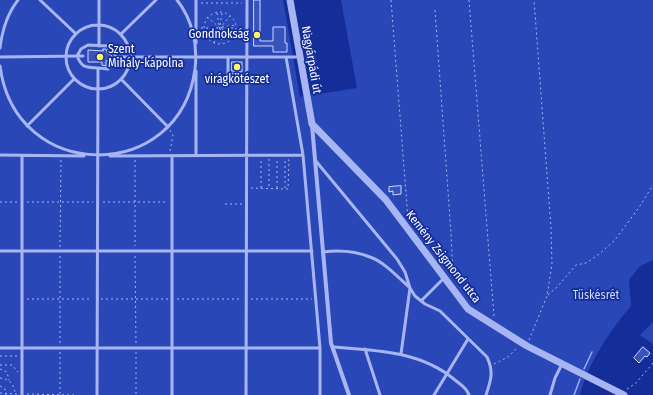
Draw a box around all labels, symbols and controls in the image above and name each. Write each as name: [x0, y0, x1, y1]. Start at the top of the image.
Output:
street label: Nagyárpádi út: [298, 25, 324, 95]
place label: Gondnokság: [188, 28, 249, 42]
marker: Gondnokság: [252, 30, 262, 40]
place label: Szent Mihály-kápolna: [108, 43, 184, 71]
marker: Szent Mihály-kápolna: [95, 52, 105, 62]
marker: virágkötészet: [232, 62, 242, 72]
place label: virágkötészet: [205, 73, 269, 87]
street label: Kemény Zsigmond utca: [403, 208, 483, 306]
park label: Tüskésrét: [573, 289, 619, 303]

